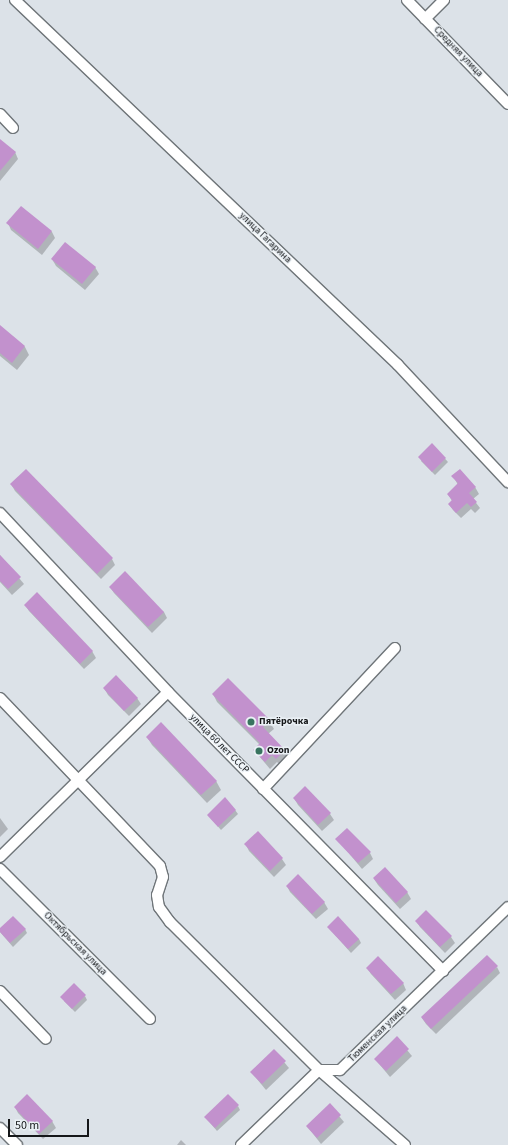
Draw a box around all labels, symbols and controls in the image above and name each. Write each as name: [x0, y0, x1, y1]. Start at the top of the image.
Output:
street label: Средняя улица: [431, 24, 485, 80]
street label: улица Гагарина: [236, 210, 294, 266]
street label: улица 60 лет СССР: [187, 712, 251, 776]
place label: Пятёрочка: [259, 716, 308, 728]
marker: Пятёрочка: [246, 717, 256, 727]
place label: Ozon: [267, 745, 289, 757]
marker: Ozon: [254, 746, 264, 756]
street label: Октябрьская улица: [41, 910, 109, 978]
street label: Тюменская улица: [346, 1003, 410, 1065]
scale bar: [10, 1111, 91, 1137]
text: 50 m: [15, 1117, 39, 1134]

